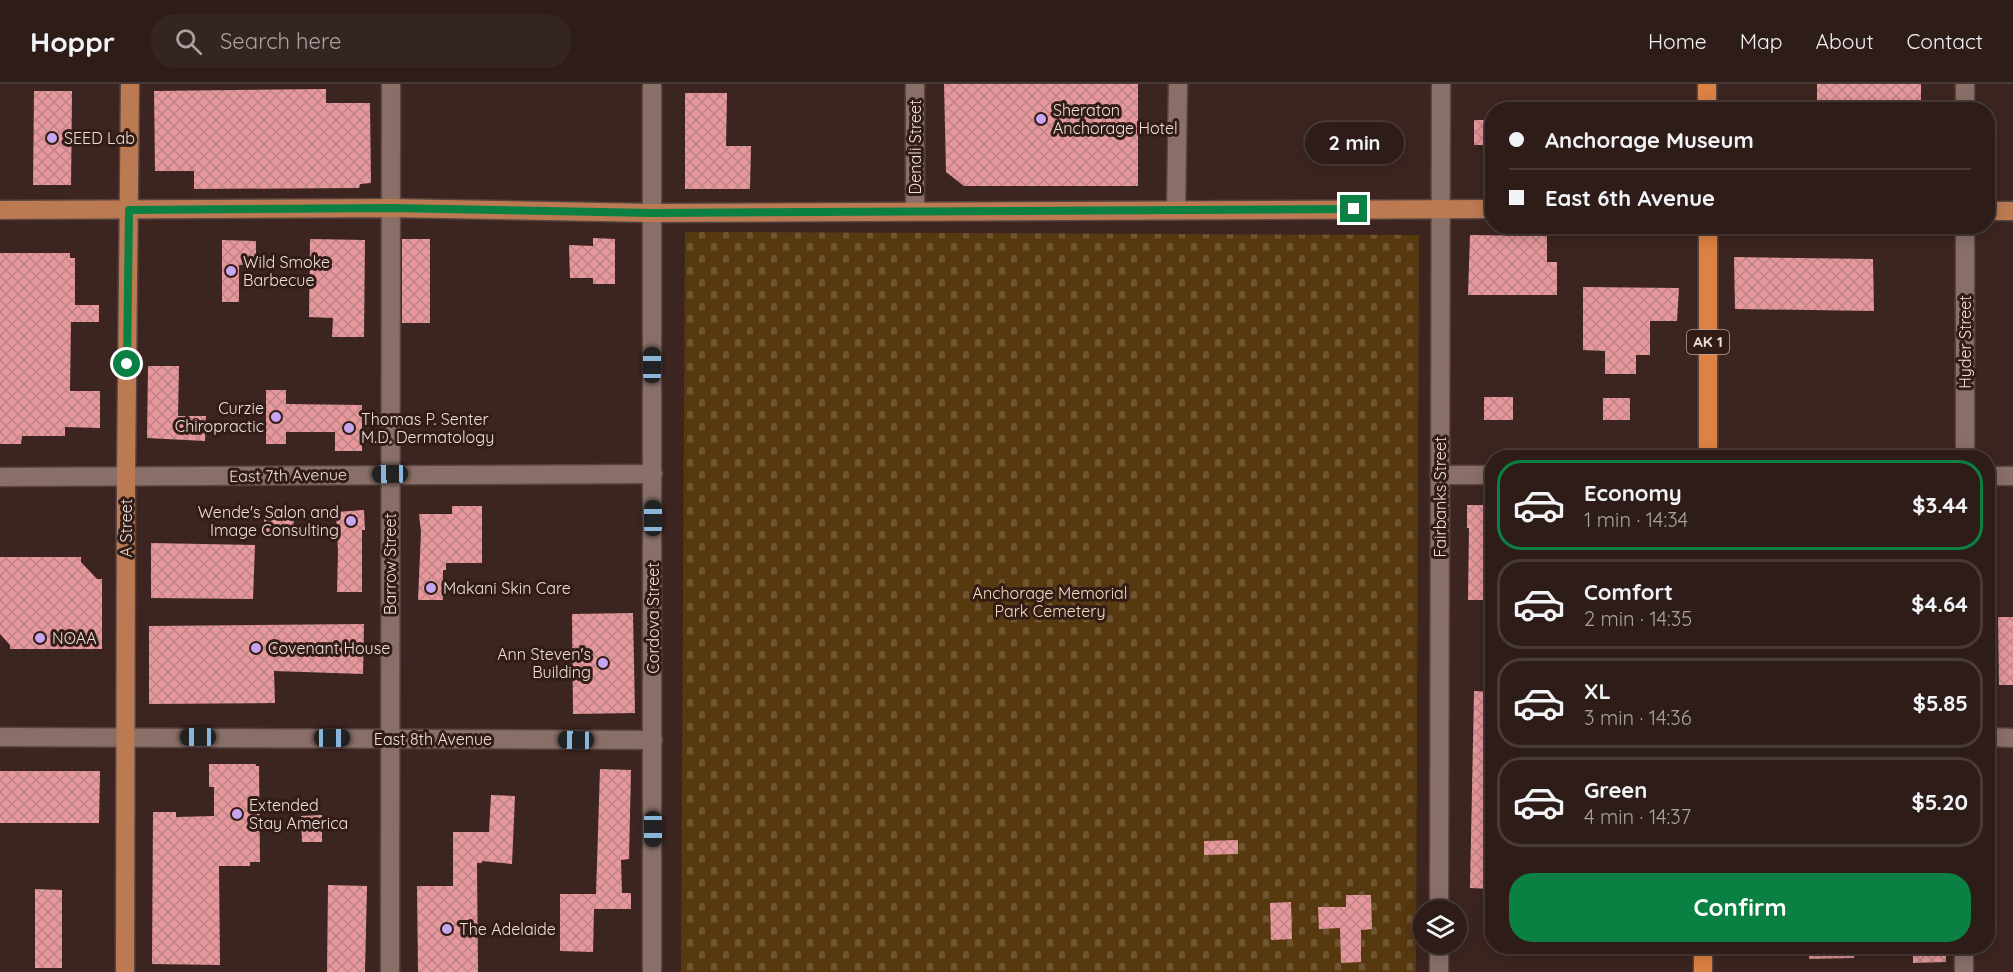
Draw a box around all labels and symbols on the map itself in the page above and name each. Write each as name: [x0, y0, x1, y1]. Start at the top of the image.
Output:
street label: Denali Street: [905, 100, 925, 194]
place label: Sheraton Anchorage Hotel: [1053, 100, 1178, 138]
marker: Sheraton Anchorage Hotel: [1034, 112, 1048, 126]
callout: 2 min: [1304, 122, 1404, 164]
place label: SEED Lab: [64, 128, 135, 148]
marker: SEED Lab: [45, 131, 59, 145]
route end: [1340, 195, 1367, 222]
place label: Wild Smoke Barbecue: [243, 252, 330, 290]
marker: Wild Smoke Barbecue: [224, 264, 238, 278]
street label: Hyder Street: [1955, 295, 1975, 389]
road number: AK 1: [1687, 330, 1729, 354]
car: [643, 347, 661, 383]
route start: [113, 350, 140, 377]
place label: Curzie Chiropractic: [175, 398, 264, 436]
place label: Thomas P. Senter M.D. Dermatology: [361, 409, 494, 447]
marker: Curzie Chiropractic: [269, 410, 283, 424]
marker: Thomas P. Senter M.D. Dermatology: [342, 421, 356, 435]
street label: Fairbanks Street: [1430, 437, 1450, 557]
street label: East 7th Avenue: [229, 464, 347, 486]
car: [372, 465, 408, 483]
street label: A Street: [116, 499, 136, 557]
car: [644, 500, 662, 536]
place label: Wende's Salon and Image Consulting: [198, 502, 339, 540]
street label: Barrow Street: [380, 513, 400, 615]
marker: Wende's Salon and Image Consulting: [344, 514, 358, 528]
street label: Cordova Street: [643, 562, 663, 674]
place label: Makani Skin Care: [443, 578, 571, 598]
marker: Makani Skin Care: [424, 581, 438, 595]
park label: Anchorage Memorial Park Cemetery: [973, 583, 1127, 621]
place label: NOAA: [52, 628, 97, 648]
marker: NOAA: [33, 631, 47, 645]
place label: Covenant House: [268, 638, 390, 658]
marker: Covenant House: [249, 641, 263, 655]
place label: Ann Steven's Building: [497, 644, 591, 682]
marker: Ann Steven's Building: [596, 656, 610, 670]
car: [180, 728, 216, 746]
car: [314, 729, 350, 747]
street label: East 8th Avenue: [374, 729, 492, 749]
car: [558, 731, 594, 749]
place label: Extended Stay America: [249, 795, 348, 833]
marker: Extended Stay America: [230, 807, 244, 821]
car: [644, 811, 662, 847]
place label: The Adelaide: [459, 919, 556, 939]
marker: The Adelaide: [440, 922, 454, 936]

